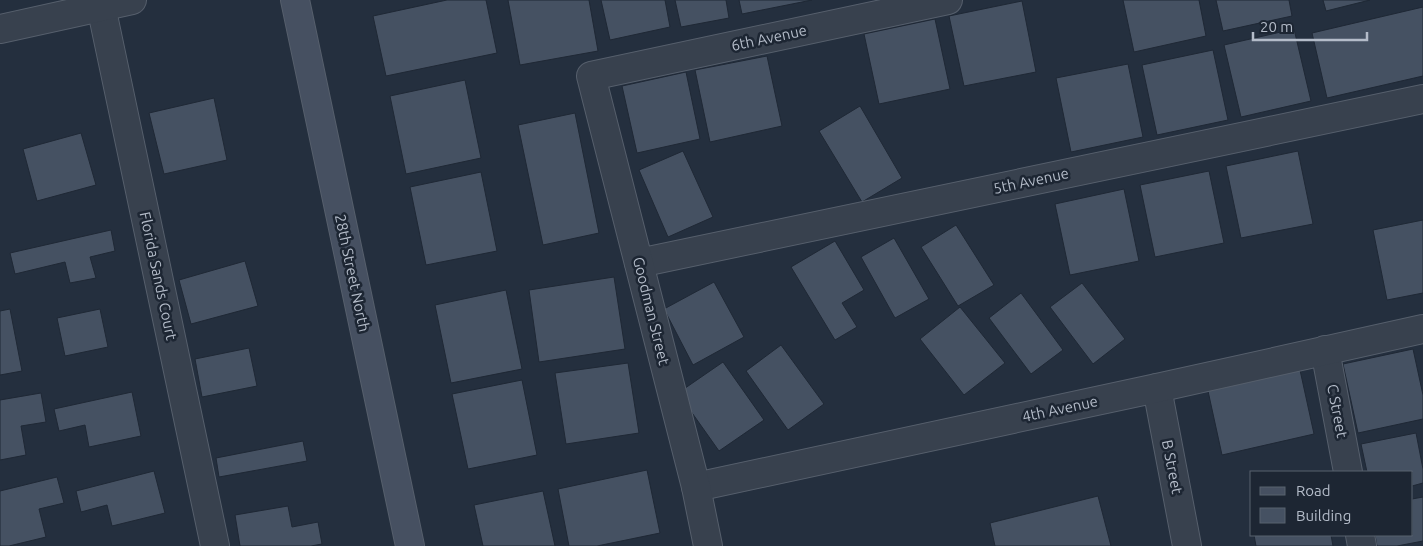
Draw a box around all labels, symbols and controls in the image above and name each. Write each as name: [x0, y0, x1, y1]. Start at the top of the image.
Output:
scale bar: [1253, 10, 1367, 42]
text: 20 m: [1260, 18, 1293, 35]
street label: 6th Avenue: [730, 21, 808, 54]
street label: 5th Avenue: [992, 164, 1070, 197]
street label: Florida Sands Court: [137, 210, 180, 342]
street label: 28th Street North: [332, 213, 373, 333]
street label: Goodman Street: [630, 255, 673, 367]
street label: C Street: [1324, 383, 1351, 439]
street label: 4th Avenue: [1021, 392, 1099, 425]
street label: B Street: [1159, 438, 1186, 496]
legend: [1250, 471, 1413, 536]
text: Road: [1296, 482, 1331, 499]
text: Building: [1296, 507, 1351, 524]

